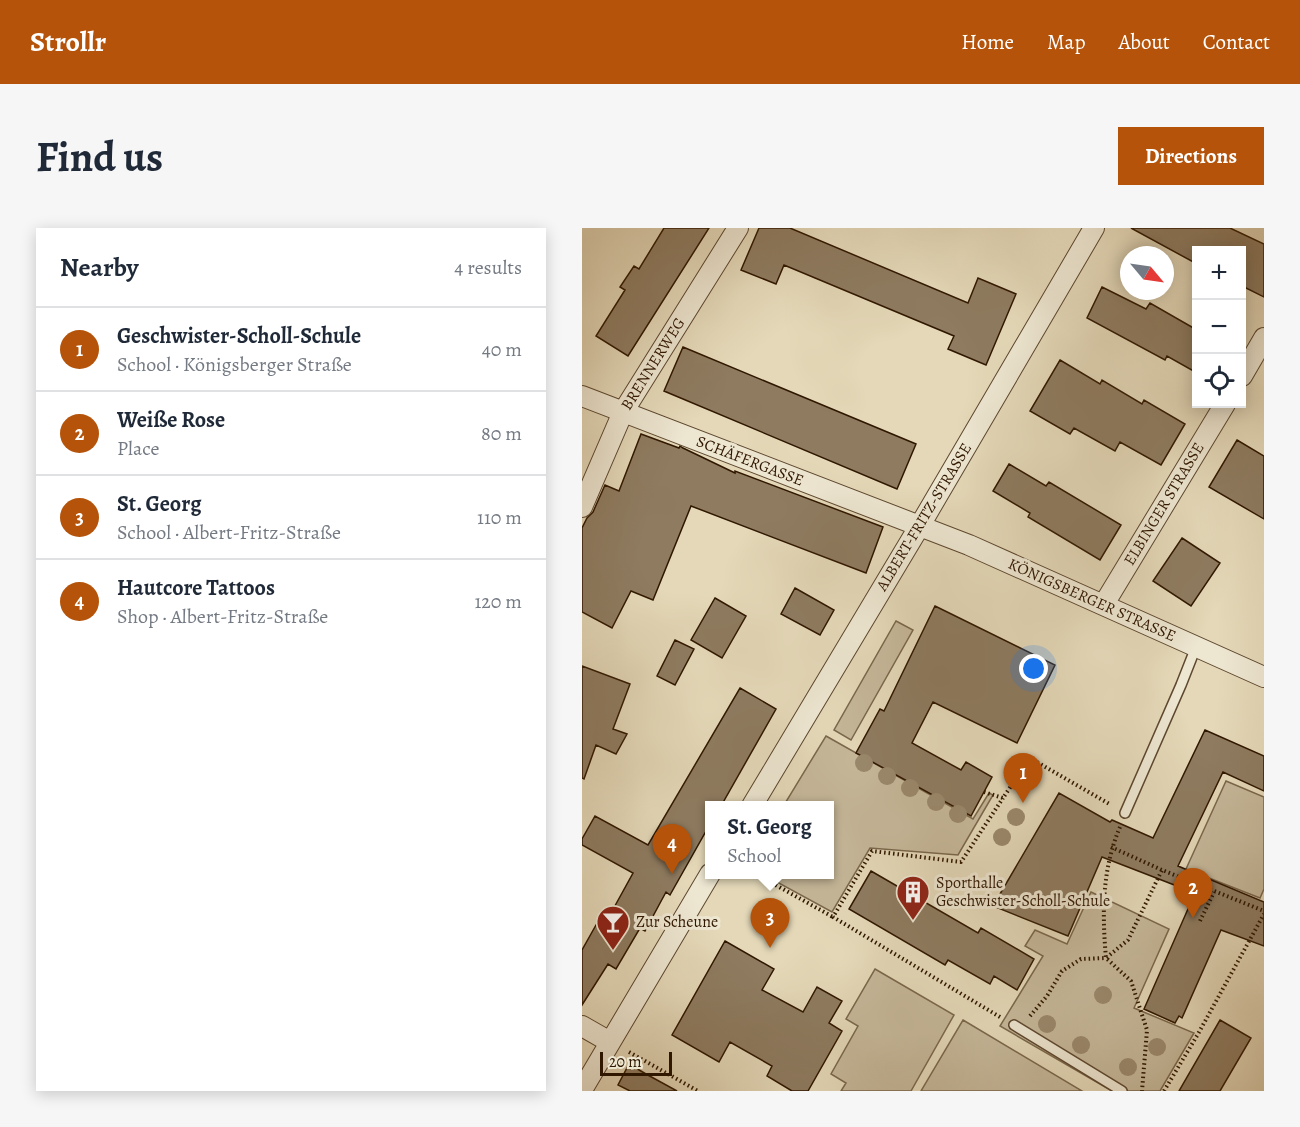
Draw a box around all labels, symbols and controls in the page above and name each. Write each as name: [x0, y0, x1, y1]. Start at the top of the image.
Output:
text: Strollr: [30, 23, 106, 61]
text: Home: [961, 28, 1014, 56]
text: Map: [1047, 28, 1085, 56]
text: About: [1118, 28, 1170, 56]
text: Contact: [1203, 28, 1270, 56]
button: Directions: [1118, 127, 1264, 185]
text: Find us: [36, 128, 163, 185]
north arrow: [1120, 246, 1174, 300]
map controls: [1192, 246, 1246, 408]
button: +: [1192, 246, 1246, 300]
text: Nearby: [60, 250, 139, 285]
text: 4 results: [454, 254, 522, 281]
button: −: [1192, 300, 1246, 354]
street label: BRENNERWEG: [616, 314, 690, 414]
text: Geschwister-Scholl-Schule: [117, 321, 361, 351]
text: 1: [76, 336, 83, 363]
text: 40 m: [482, 336, 522, 363]
text: School · Königsberger Straße: [117, 351, 352, 378]
button: locate: [1192, 354, 1246, 408]
text: Weiße Rose: [117, 405, 225, 435]
text: 2: [75, 420, 84, 447]
text: 80 m: [481, 420, 522, 447]
street label: SCHÄFERGASSE: [693, 430, 807, 492]
text: Place: [117, 435, 159, 462]
street label: ELBINGER STRASSE: [1119, 438, 1209, 570]
street label: ALBERT-FRITZ-STRASSE: [870, 439, 977, 596]
text: St. Georg: [117, 489, 201, 519]
text: 3: [75, 504, 84, 531]
text: 110 m: [477, 504, 522, 531]
text: School · Albert-Fritz-Straße: [117, 519, 341, 546]
street label: KÖNIGSBERGER STRASSE: [1005, 553, 1179, 647]
text: Hautcore Tattoos: [117, 573, 275, 603]
text: 4: [75, 588, 84, 615]
text: 120 m: [474, 588, 522, 615]
text: Shop · Albert-Fritz-Straße: [117, 603, 328, 630]
your location: [1019, 654, 1048, 683]
pin: 1: [1004, 754, 1042, 803]
popup: [705, 801, 834, 879]
text: St. Georg: [727, 812, 812, 842]
pin: 4: [652, 824, 692, 874]
text: School: [727, 842, 781, 869]
pin: 2: [1174, 868, 1212, 918]
place label: Sporthalle Geschwister-Scholl-Schule: [936, 872, 1110, 912]
building icon: Sporthalle Geschwister-Scholl-Schule: [895, 874, 931, 921]
pin: 3: [750, 898, 789, 948]
bar icon: Zur Scheune: [595, 904, 631, 951]
place label: Zur Scheune: [636, 911, 718, 933]
scale bar: [600, 1049, 672, 1076]
text: 20 m: [609, 1051, 642, 1073]

